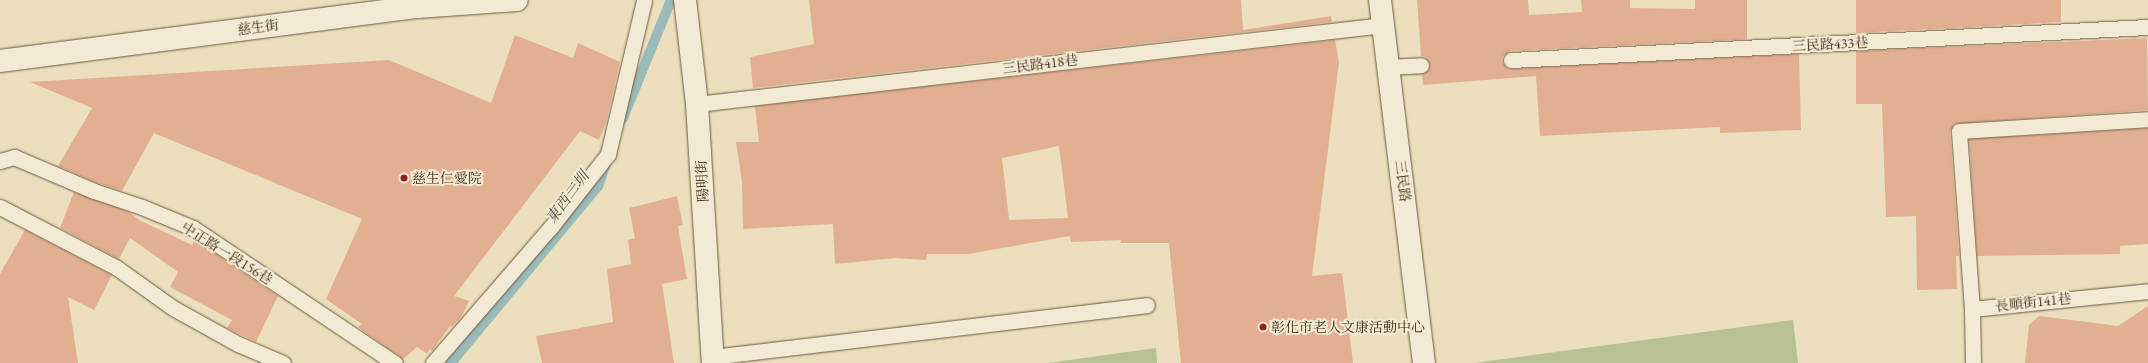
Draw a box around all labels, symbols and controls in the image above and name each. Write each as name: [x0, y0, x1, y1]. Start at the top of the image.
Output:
street label: 慈生街: [236, 16, 280, 38]
street label: 三民路433巷: [1792, 34, 1868, 54]
street label: 三民路418巷: [1001, 51, 1079, 77]
street label: 三民路: [1392, 159, 1414, 203]
street label: 陽明街: [693, 160, 711, 202]
water label: 東西二圳: [542, 168, 592, 226]
place label: 慈生仁愛院: [412, 170, 482, 186]
marker: 慈生仁愛院: [399, 173, 409, 183]
street label: 中正路一段156巷: [178, 218, 276, 288]
street label: 長順街141巷: [1994, 290, 2072, 314]
place label: 彰化市老人文康活動中心: [1271, 319, 1425, 335]
marker: 彰化市老人文康活動中心: [1258, 322, 1268, 332]

